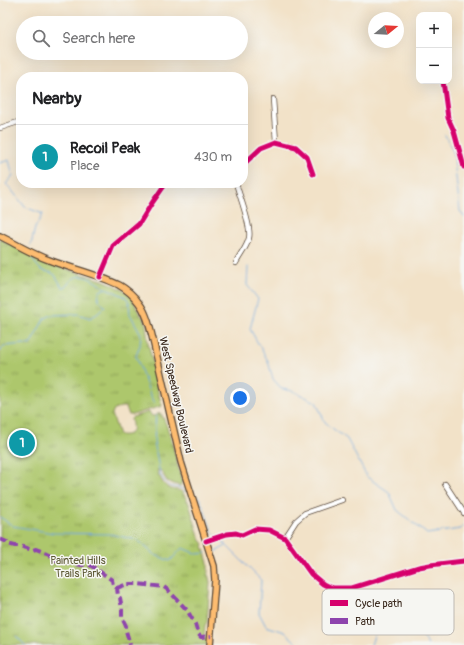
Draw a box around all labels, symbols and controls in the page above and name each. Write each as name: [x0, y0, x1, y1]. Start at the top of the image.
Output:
north arrow: [368, 12, 404, 48]
map controls: [416, 12, 452, 84]
button: +: [416, 12, 452, 48]
search box: [16, 16, 248, 60]
icon: search: [30, 27, 52, 49]
text: Search here: [62, 29, 135, 48]
button: −: [416, 48, 452, 84]
text: Nearby: [32, 88, 81, 109]
text: Recoil Peak: [70, 139, 140, 158]
text: 1: [42, 149, 48, 165]
text: 430 m: [194, 149, 232, 165]
text: Place: [70, 158, 99, 174]
street label: West Speedway Boulevard: [156, 336, 196, 454]
your location: [230, 388, 250, 408]
pin: 1: [9, 428, 35, 458]
park label: Painted Hills Trails Park: [50, 554, 106, 580]
legend: [322, 589, 454, 635]
text: Cycle path: [355, 597, 402, 610]
text: Path: [355, 615, 375, 628]

